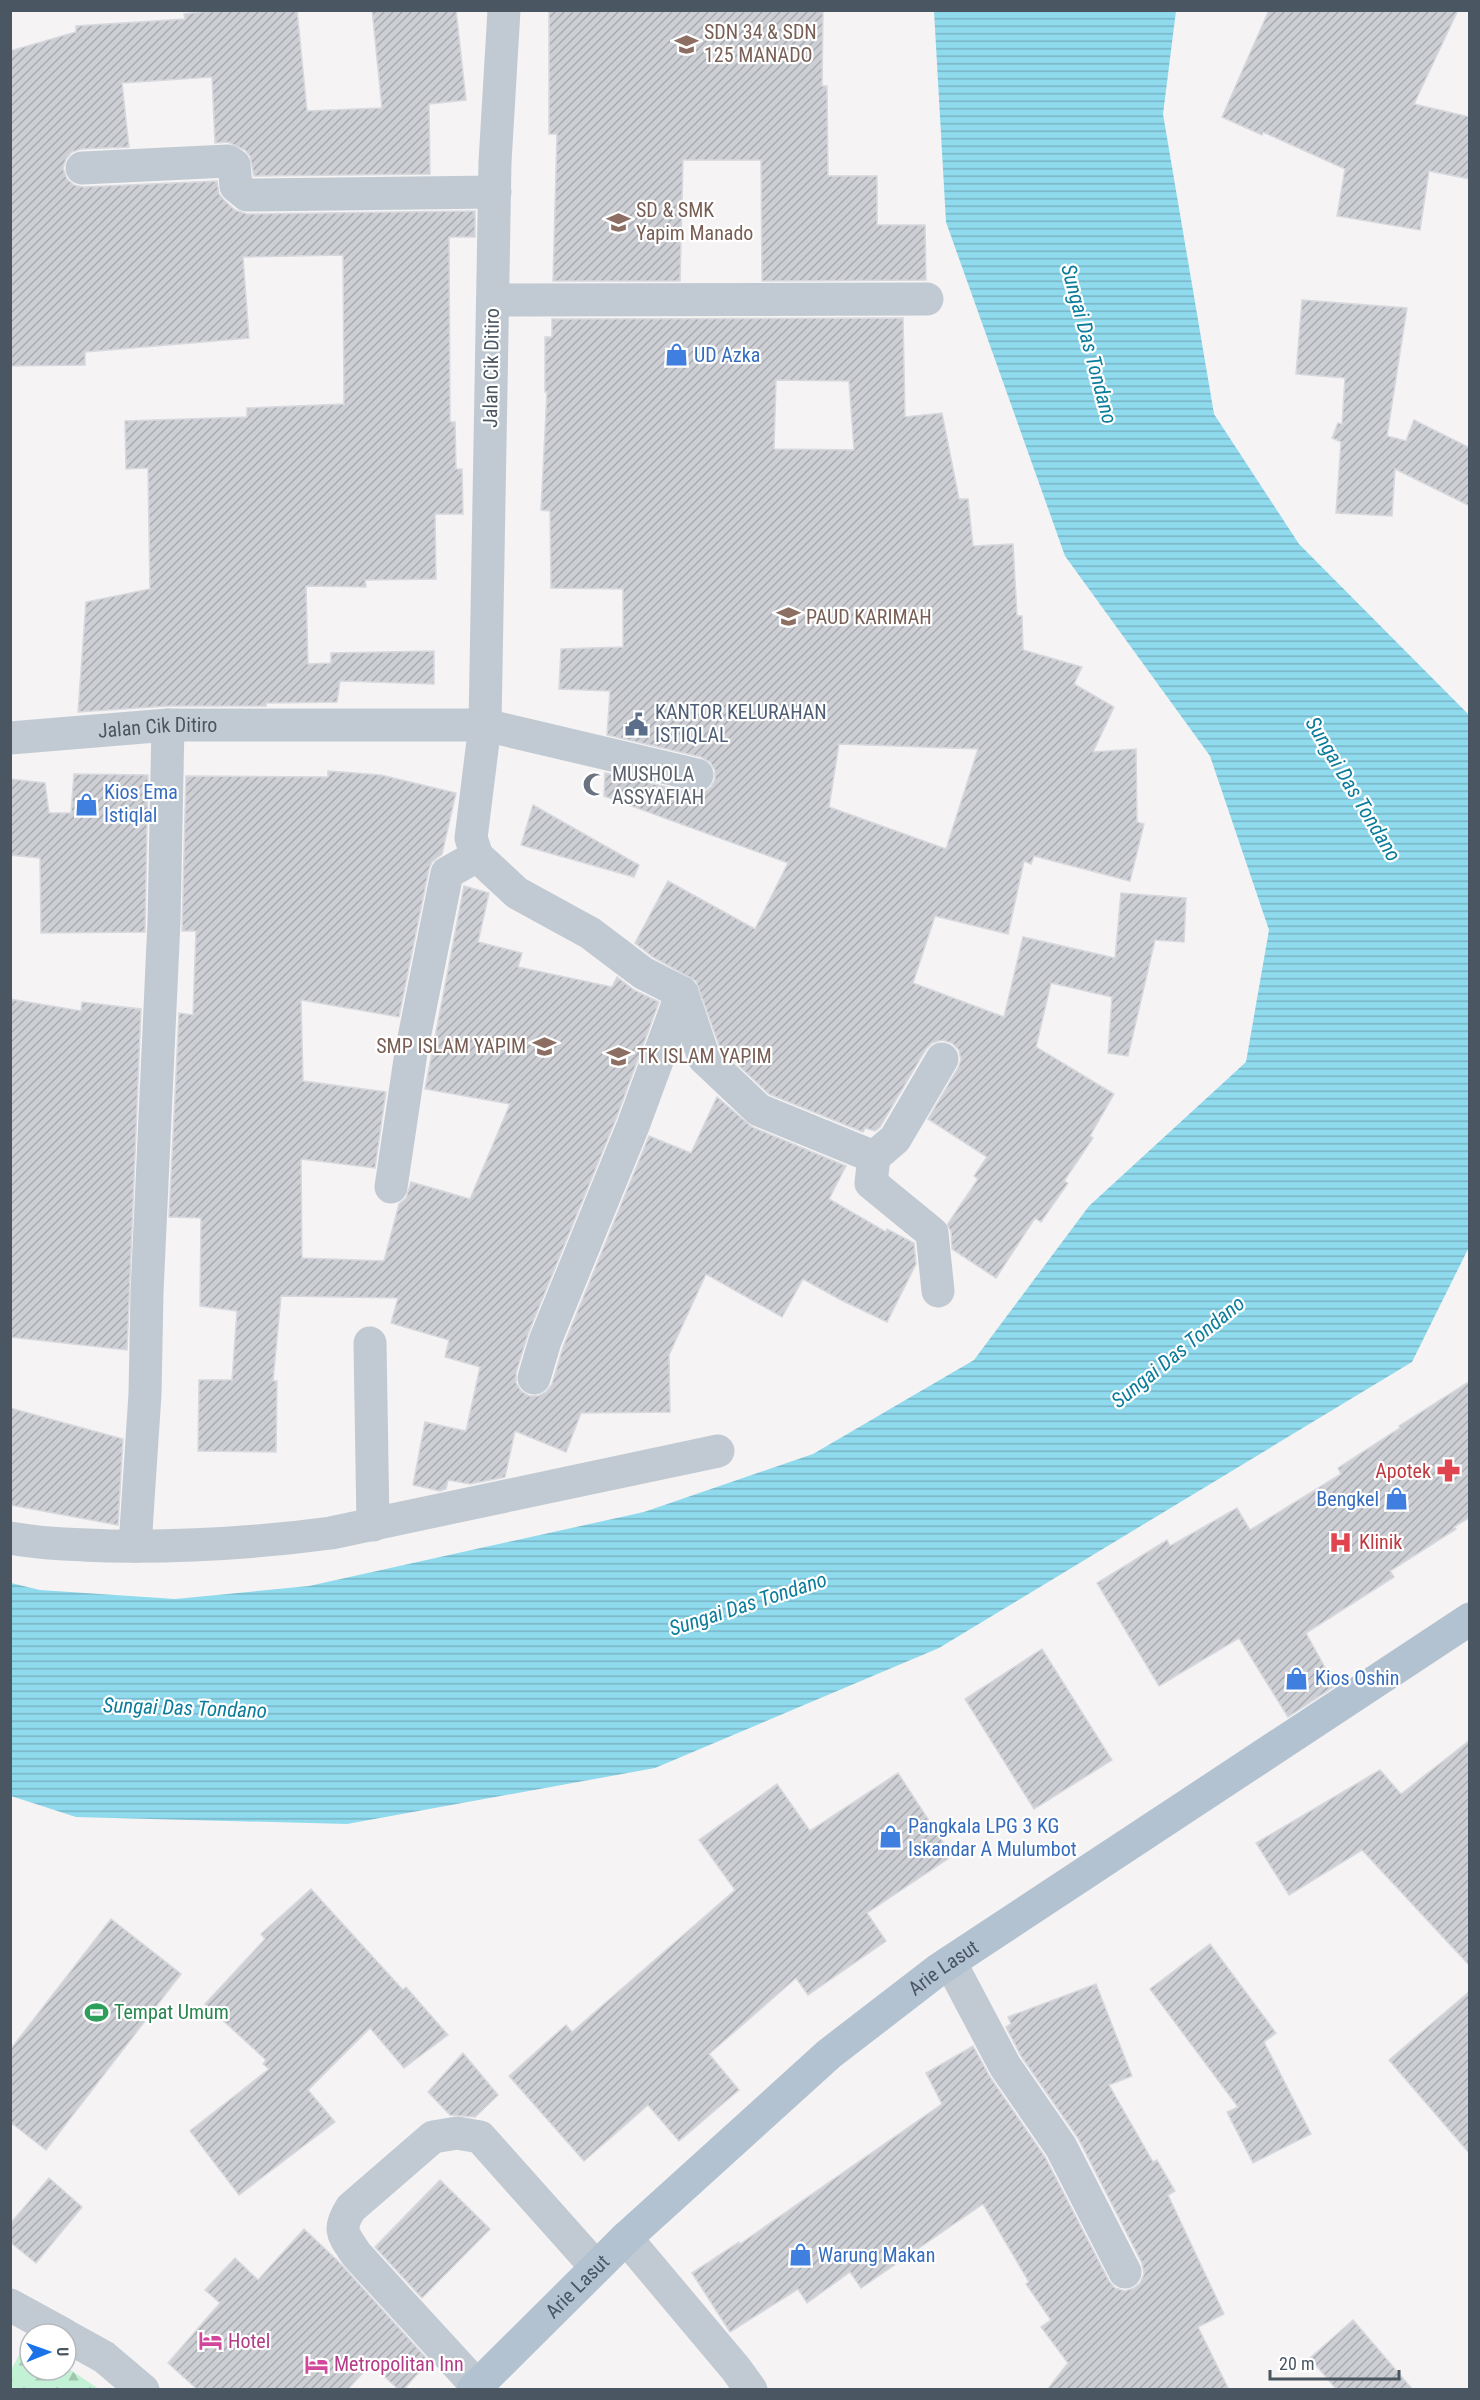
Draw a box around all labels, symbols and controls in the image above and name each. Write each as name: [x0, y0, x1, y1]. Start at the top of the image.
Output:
place label: SDN 34 & SDN 125 MANADO: [704, 20, 817, 67]
school or university icon: SDN 34 & SDN 125 MANADO: [673, 31, 699, 57]
place label: SD & SMK Yapim Manado: [636, 198, 753, 245]
school or university icon: SD & SMK Yapim Manado: [605, 209, 631, 235]
water label: Sungai Das Tondano: [1056, 262, 1122, 426]
street label: Jalan Cik Ditiro: [478, 308, 504, 428]
shop icon: UD Azka: [663, 342, 689, 368]
place label: UD Azka: [694, 343, 760, 367]
school or university icon: PAUD KARIMAH: [775, 604, 801, 630]
place label: PAUD KARIMAH: [806, 605, 932, 629]
place label: KANTOR KELURAHAN ISTIQLAL: [655, 700, 827, 747]
public building icon: KANTOR KELURAHAN ISTIQLAL: [624, 711, 650, 737]
water label: Sungai Das Tondano: [1300, 712, 1406, 866]
street label: Jalan Cik Ditiro: [97, 713, 217, 743]
place label: MUSHOLA ASSYAFIAH: [612, 762, 704, 809]
mosque icon: MUSHOLA ASSYAFIAH: [581, 772, 607, 798]
place label: Kios Ema Istiqlal: [104, 780, 178, 827]
shop icon: Kios Ema Istiqlal: [73, 791, 99, 817]
school or university icon: SMP ISLAM YAPIM: [531, 1033, 557, 1059]
place label: SMP ISLAM YAPIM: [376, 1034, 526, 1058]
school or university icon: TK ISLAM YAPIM: [606, 1043, 632, 1069]
place label: TK ISLAM YAPIM: [637, 1044, 772, 1068]
water label: Sungai Das Tondano: [1107, 1291, 1249, 1413]
pharmacy icon: Apotek: [1436, 1458, 1462, 1484]
place label: Apotek: [1375, 1459, 1431, 1483]
shop icon: Bengkel: [1384, 1486, 1410, 1512]
place label: Bengkel: [1316, 1487, 1379, 1511]
hospital icon: Klinik: [1328, 1529, 1354, 1555]
place label: Klinik: [1359, 1530, 1402, 1554]
water label: Sungai Das Tondano: [666, 1567, 830, 1641]
shop icon: Kios Oshin: [1284, 1665, 1310, 1691]
place label: Kios Oshin: [1315, 1666, 1399, 1690]
water label: Sungai Das Tondano: [103, 1693, 267, 1723]
place label: Pangkala LPG 3 KG Iskandar A Mulumbot: [908, 1814, 1077, 1861]
shop icon: Pangkala LPG 3 KG Iskandar A Mulumbot: [877, 1824, 903, 1850]
street label: Arie Lasut: [904, 1935, 983, 2000]
sports icon: Tempat Umum: [83, 1999, 109, 2025]
place label: Tempat Umum: [114, 2000, 229, 2024]
shop icon: Warung Makan: [787, 2242, 813, 2268]
place label: Warung Makan: [818, 2243, 935, 2267]
street label: Arie Lasut: [540, 2250, 614, 2323]
north arrow: [18, 2322, 78, 2382]
hotel icon: Hotel: [197, 2328, 223, 2354]
place label: Hotel: [228, 2329, 270, 2353]
scale bar: [1270, 2343, 1399, 2381]
text: U: [53, 2347, 72, 2356]
hotel icon: Metropolitan Inn: [303, 2351, 329, 2377]
place label: Metropolitan Inn: [334, 2352, 464, 2376]
text: 20 m: [1279, 2353, 1314, 2374]

